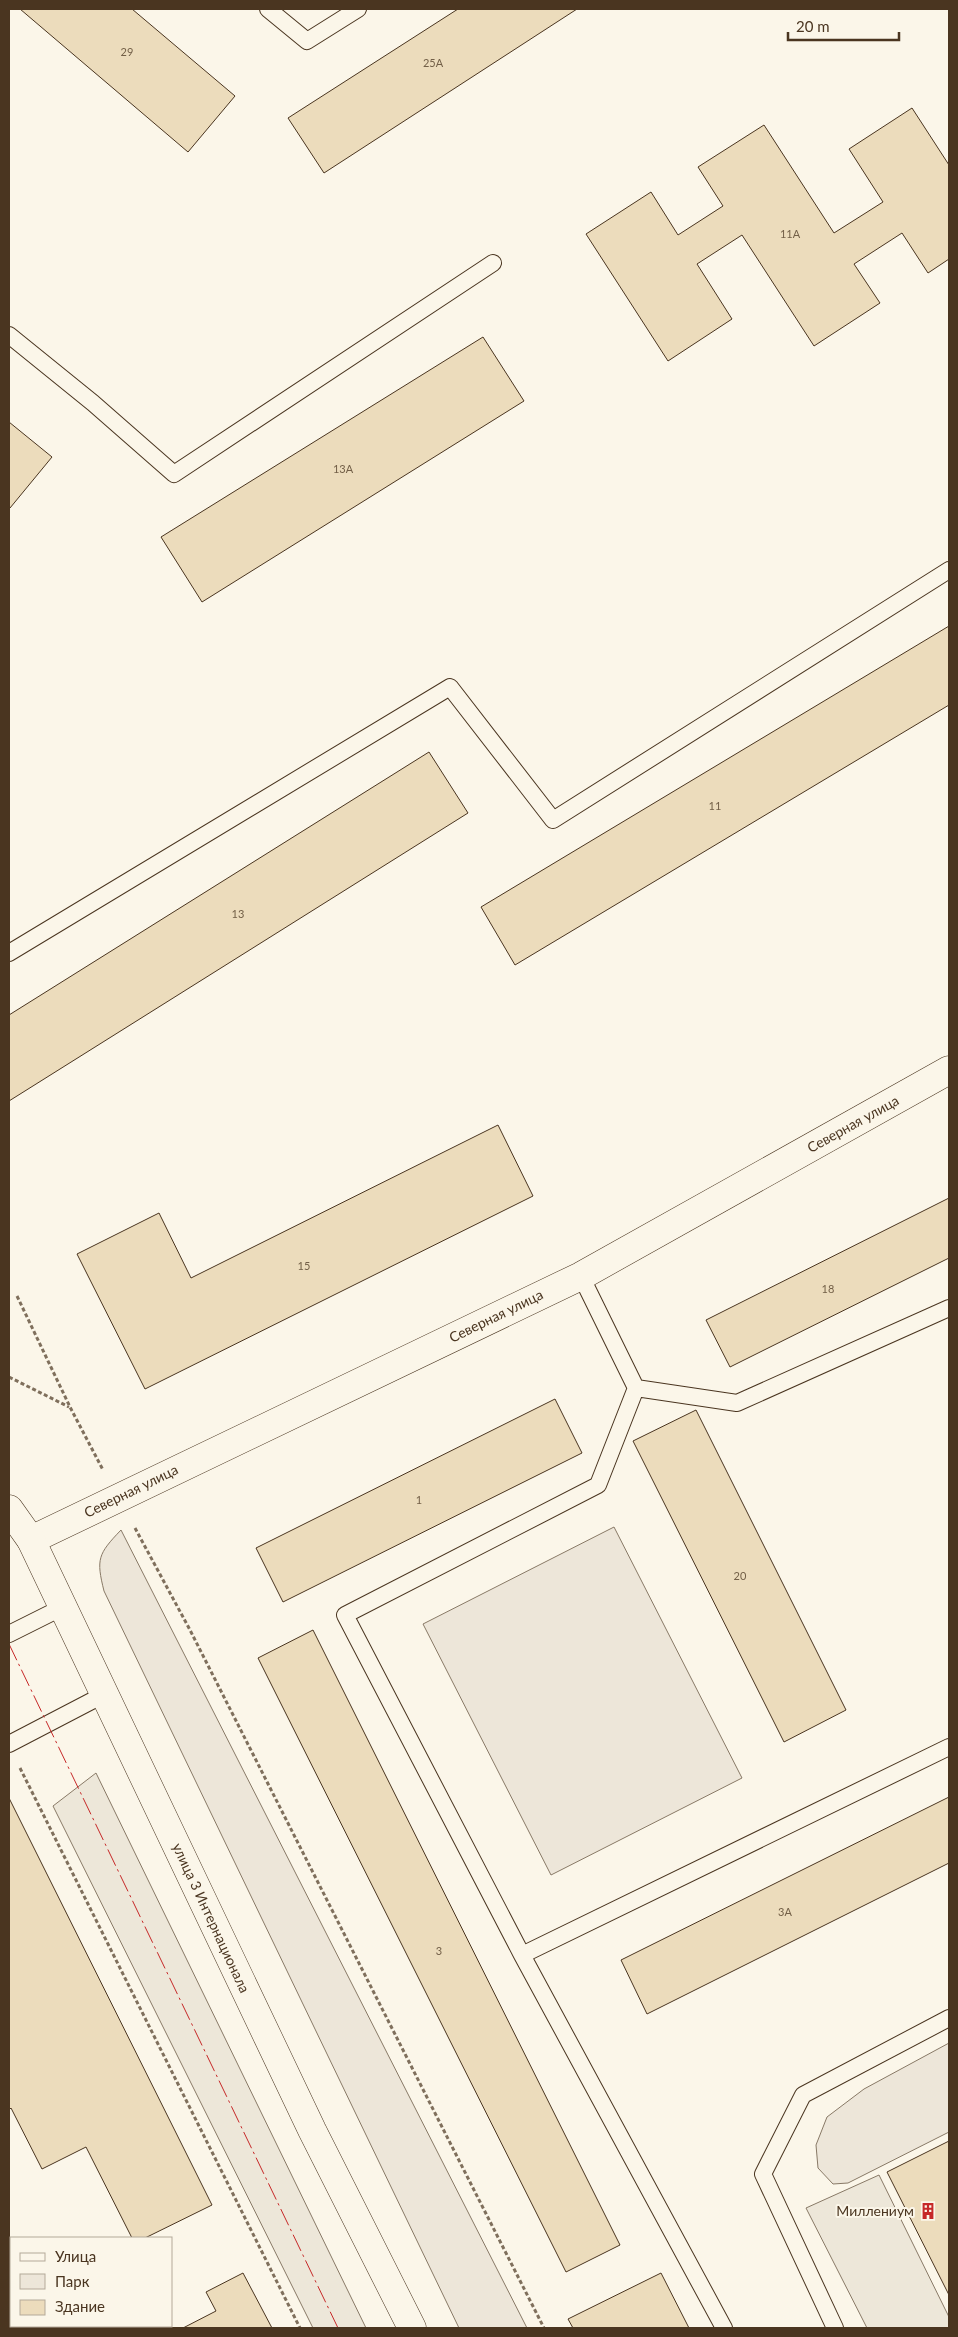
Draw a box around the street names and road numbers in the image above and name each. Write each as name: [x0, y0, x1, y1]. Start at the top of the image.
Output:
street label: Северная улица: [804, 1091, 902, 1156]
street label: Северная улица: [446, 1285, 546, 1346]
street label: Северная улица: [81, 1460, 181, 1521]
street label: улица 3 Интернационала: [169, 1840, 254, 1995]

